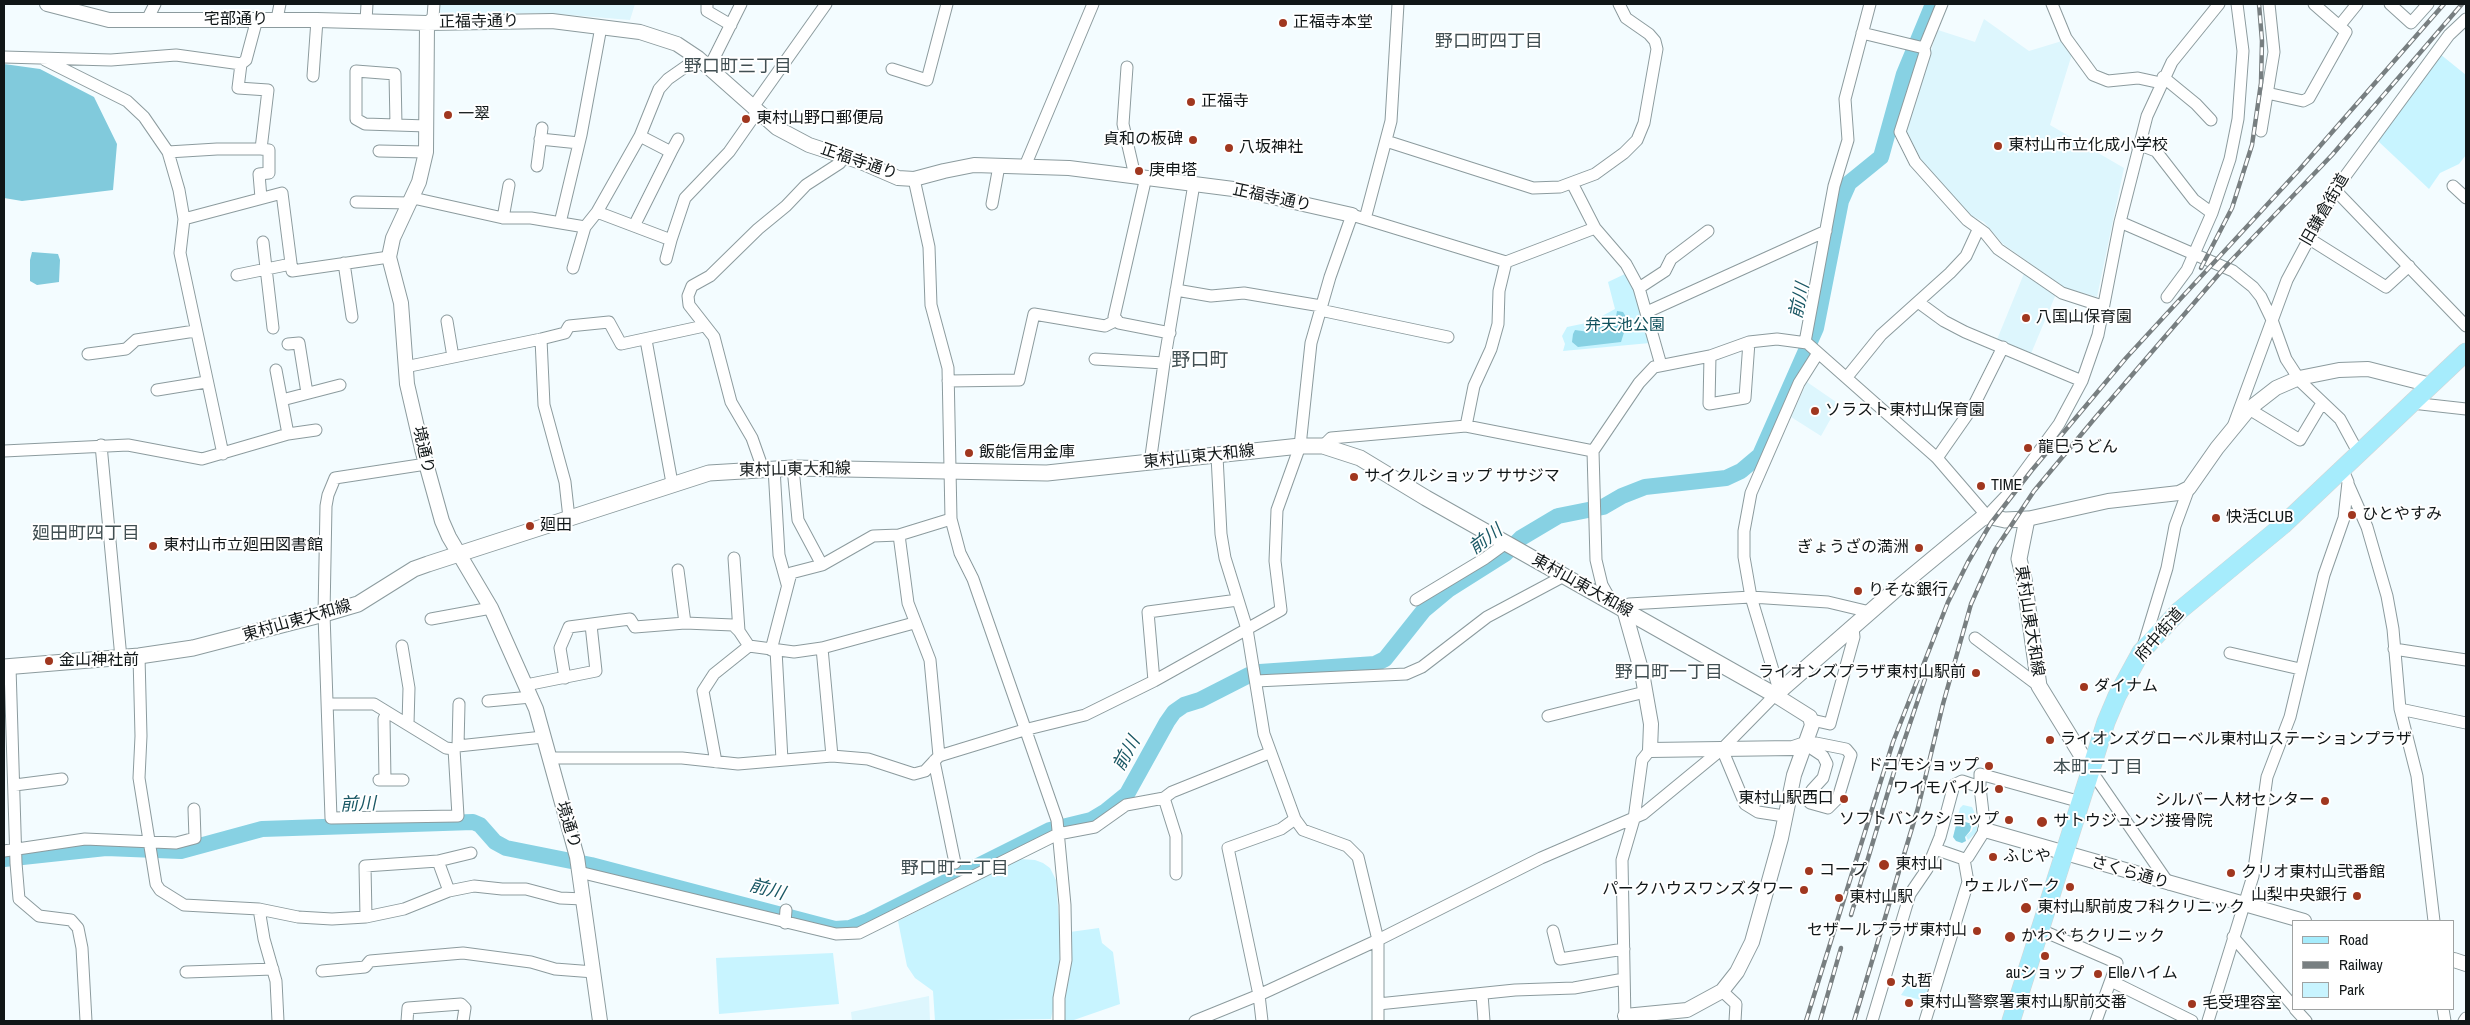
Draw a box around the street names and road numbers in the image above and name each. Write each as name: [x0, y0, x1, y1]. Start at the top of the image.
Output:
street label: 宅部通り: [204, 10, 268, 30]
street label: 正福寺通り: [439, 12, 519, 32]
street label: 正福寺通り: [818, 140, 900, 184]
street label: 旧鎌倉街道: [2297, 171, 2353, 249]
street label: 正福寺通り: [1231, 180, 1313, 216]
street label: 境通り: [408, 424, 438, 476]
street label: 東村山東大和線: [1142, 442, 1256, 472]
street label: 東村山東大和線: [739, 459, 851, 481]
street label: 東村山東大和線: [1528, 550, 1636, 622]
street label: 東村山東大和線: [2011, 564, 2047, 678]
street label: 東村山東大和線: [241, 596, 353, 646]
street label: 府中街道: [2132, 605, 2188, 665]
street label: 境通り: [552, 799, 584, 851]
street label: さくら通り: [2089, 853, 2171, 893]

